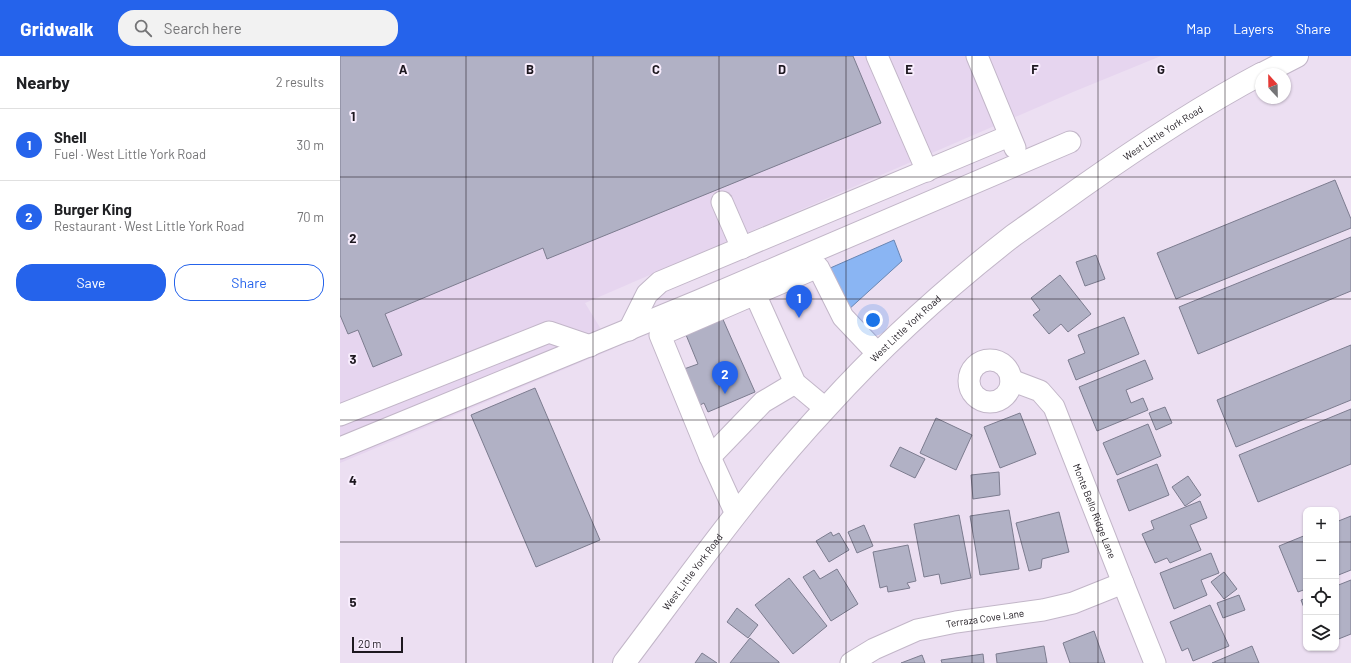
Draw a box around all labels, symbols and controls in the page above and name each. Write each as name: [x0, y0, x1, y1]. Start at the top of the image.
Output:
search box: [118, 10, 398, 46]
text: Gridwalk: [20, 17, 94, 40]
icon: search: [132, 17, 154, 39]
text: Search here: [164, 19, 242, 37]
text: Map: [1186, 20, 1211, 37]
text: Layers: [1233, 20, 1274, 37]
text: Share: [1296, 20, 1331, 37]
text: A: [399, 61, 408, 77]
text: B: [526, 61, 534, 77]
text: C: [652, 61, 660, 77]
text: D: [778, 61, 786, 77]
text: E: [905, 61, 913, 77]
text: F: [1031, 61, 1039, 77]
text: G: [1157, 61, 1165, 77]
north arrow: [1255, 68, 1291, 104]
text: Nearby: [16, 72, 70, 92]
text: 2 results: [276, 74, 324, 90]
street label: West Little York Road: [1121, 103, 1205, 163]
text: 1: [351, 108, 355, 124]
text: Shell: [54, 128, 87, 146]
text: 1: [27, 137, 31, 153]
text: 30 m: [297, 137, 324, 153]
text: Fuel · West Little York Road: [54, 146, 206, 162]
text: Burger King: [54, 200, 132, 218]
text: 2: [25, 209, 33, 225]
text: 70 m: [297, 209, 324, 225]
text: Restaurant · West Little York Road: [54, 218, 244, 234]
text: 2: [349, 230, 357, 246]
button: Save: [16, 264, 166, 301]
button: Share: [174, 264, 324, 301]
pin: 1: [786, 285, 812, 318]
street label: West Little York Road: [867, 292, 943, 364]
your location: [863, 310, 883, 330]
text: 3: [349, 351, 357, 367]
pin: 2: [712, 361, 738, 394]
street label: Monte Bello Ridge Lane: [1071, 462, 1119, 560]
text: 4: [349, 472, 357, 488]
map controls: [1303, 507, 1339, 651]
button: +: [1303, 507, 1339, 543]
street label: West Little York Road: [660, 531, 725, 612]
button: −: [1303, 543, 1339, 579]
button: locate: [1303, 579, 1339, 615]
text: 5: [349, 594, 357, 610]
street label: Terraza Cove Lane: [945, 607, 1025, 630]
button: layers: [1303, 615, 1339, 651]
scale bar: [352, 635, 403, 654]
text: 20 m: [358, 637, 381, 650]

